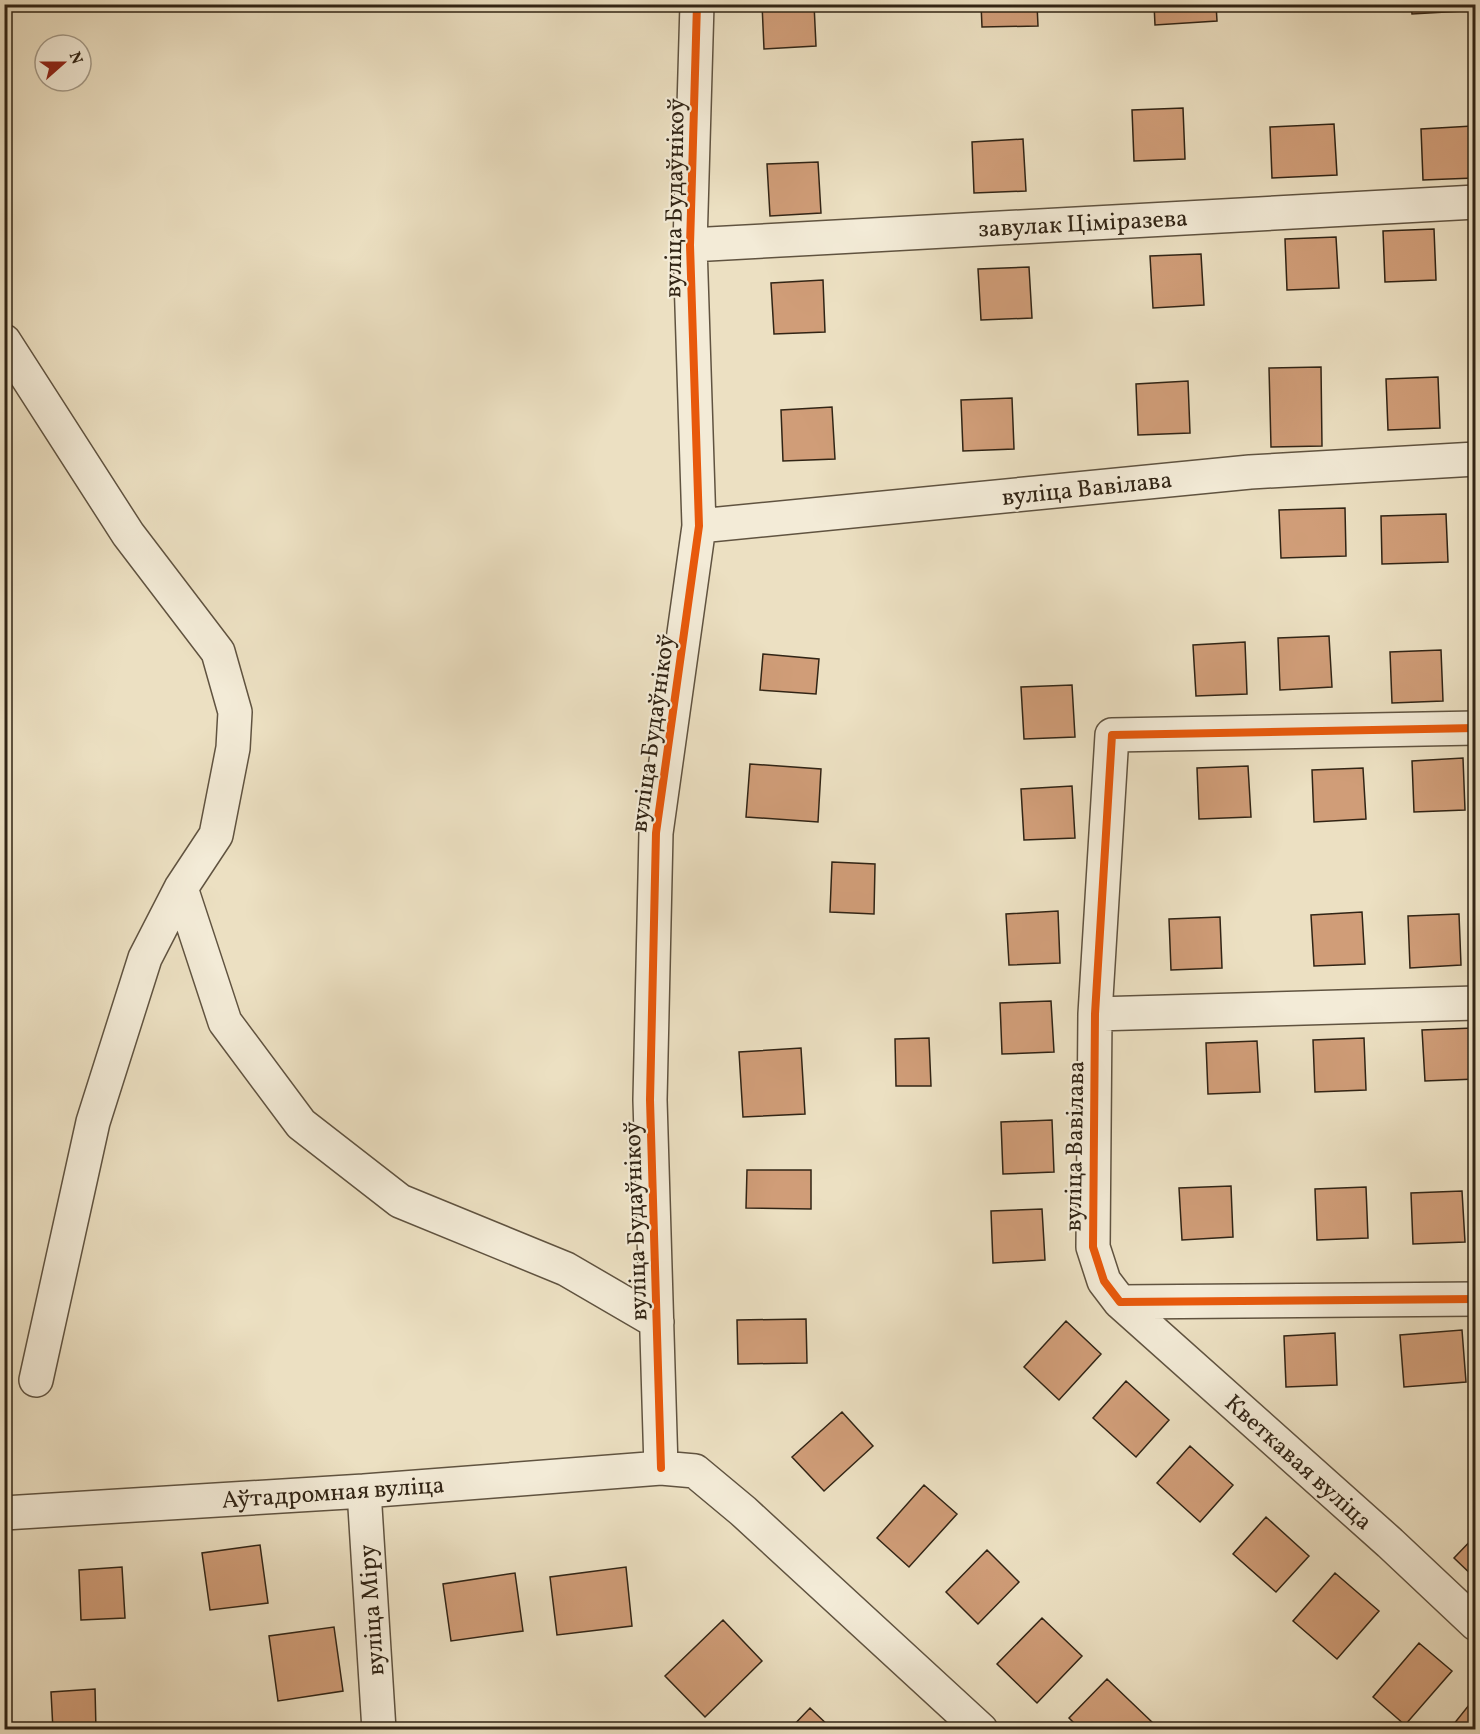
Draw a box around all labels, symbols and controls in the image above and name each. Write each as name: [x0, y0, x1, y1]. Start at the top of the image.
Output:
north arrow: [33, 33, 93, 93]
text: N: [63, 49, 88, 68]
street label: вуліца Будаўнікоў: [657, 98, 695, 298]
street label: завулак Ціміразева: [977, 203, 1189, 247]
street label: вуліца Вавілава: [1000, 464, 1174, 516]
street label: вуліца Будаўнікоў: [623, 632, 685, 834]
street label: вуліца Вавілава: [1058, 1060, 1094, 1232]
street label: вуліца Будаўнікоў: [617, 1121, 657, 1321]
street label: Кветкавая вуліца: [1216, 1388, 1379, 1539]
street label: Аўтадромная вуліца: [221, 1469, 446, 1519]
street label: вуліца Міру: [351, 1543, 395, 1677]

